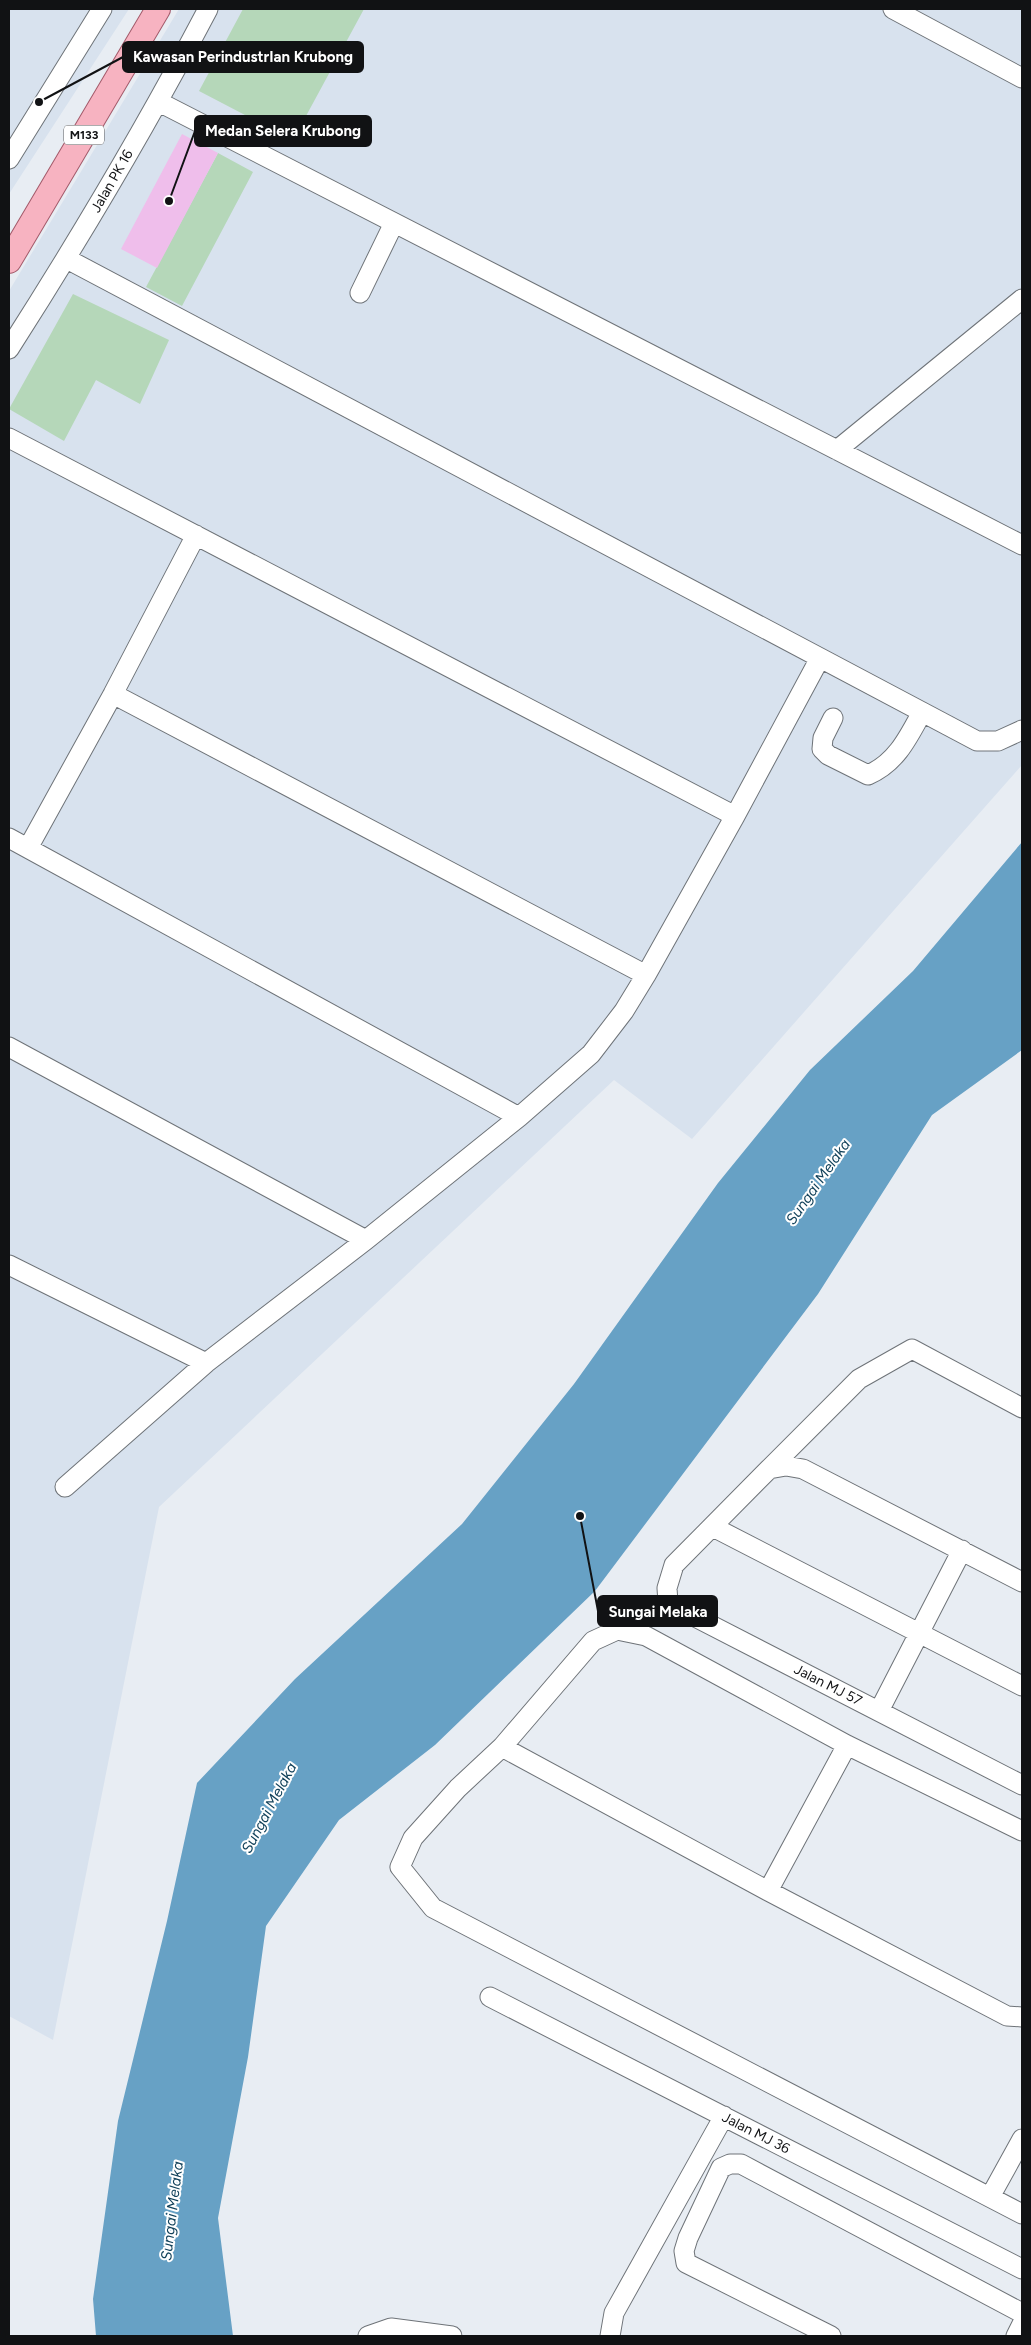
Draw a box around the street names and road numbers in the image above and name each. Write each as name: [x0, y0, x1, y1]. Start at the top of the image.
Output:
road number: M133: [64, 126, 104, 144]
street label: Jalan PK 16: [87, 147, 137, 215]
street label: Jalan MJ 57: [791, 1661, 865, 1710]
street label: Jalan MJ 36: [719, 2109, 793, 2157]

